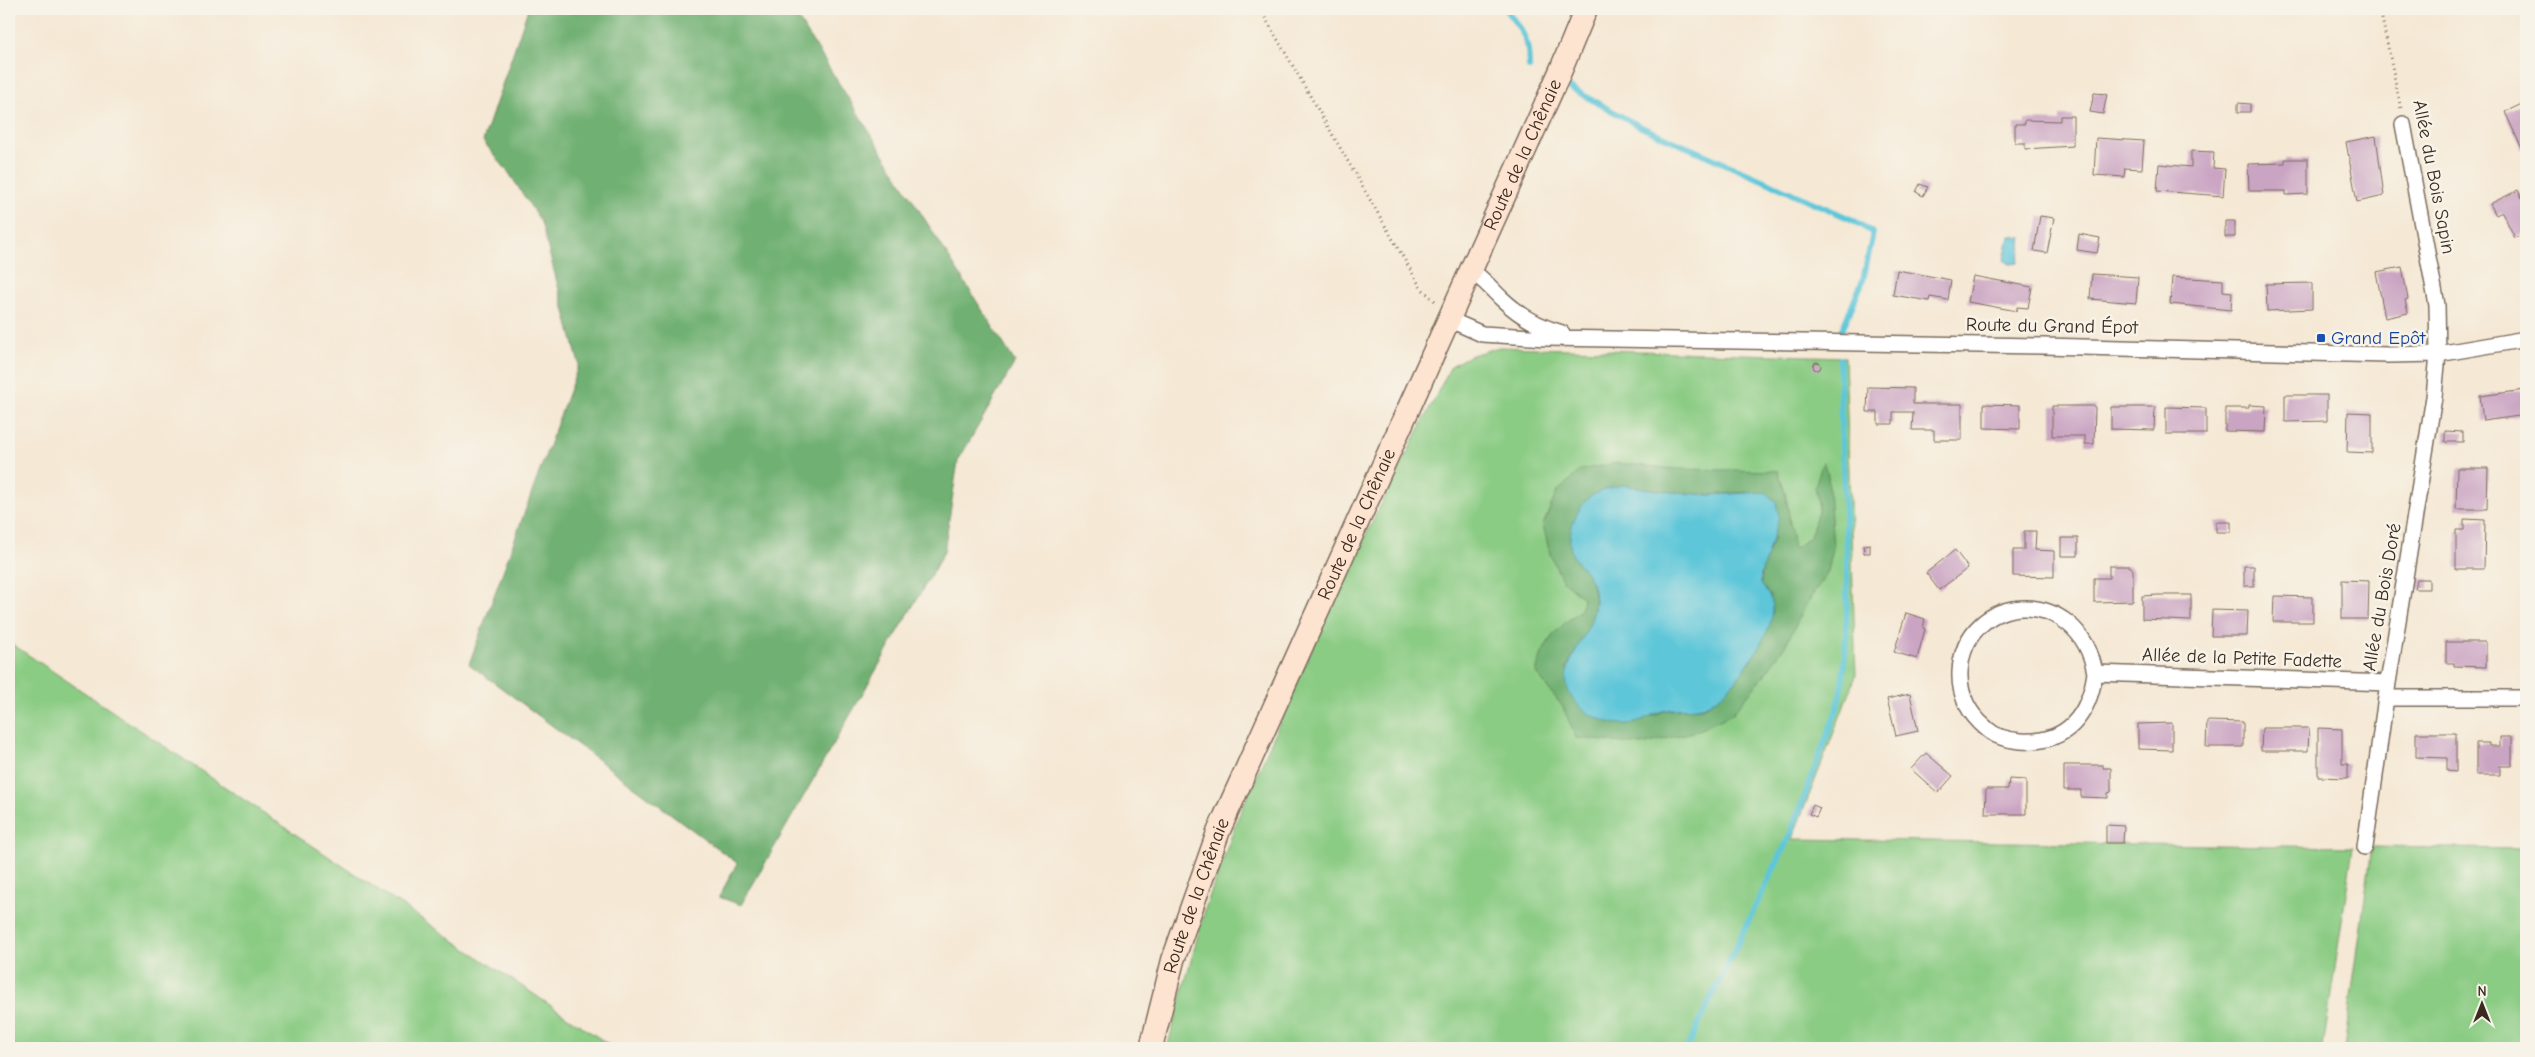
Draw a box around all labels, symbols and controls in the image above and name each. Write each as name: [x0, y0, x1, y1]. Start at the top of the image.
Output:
street label: Route de la Chênaie: [1479, 76, 1566, 234]
street label: Allée du Bois Sapin: [2408, 98, 2460, 256]
street label: Route du Grand Épot: [1966, 313, 2139, 339]
place label: Grand Epôt: [2331, 327, 2426, 349]
marker: Grand Epôt: [2315, 332, 2327, 344]
street label: Route de la Chênaie: [1313, 445, 1400, 603]
street label: Allée du Bois Doré: [2358, 521, 2406, 673]
street label: Allée de la Petite Fadette: [2142, 644, 2342, 672]
street label: Route de la Chênaie: [1159, 814, 1234, 976]
north arrow: [2458, 980, 2508, 1030]
text: N: [2477, 983, 2487, 1000]

